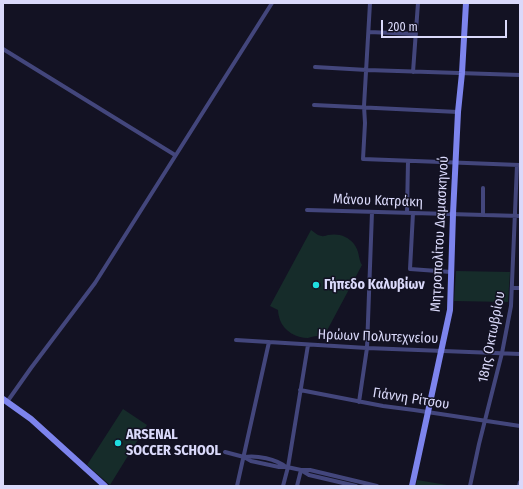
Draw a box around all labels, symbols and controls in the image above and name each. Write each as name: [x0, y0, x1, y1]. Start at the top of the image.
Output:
scale bar: [383, 12, 509, 38]
text: 200 m: [388, 20, 418, 34]
street label: Μητροπολίτου Δαμασκηνού: [428, 155, 452, 313]
street label: Μάνου Κατράκη: [333, 191, 423, 211]
place label: Γήπεδο Καλυβίων: [324, 277, 425, 293]
marker: Γήπεδο Καλυβίων: [311, 280, 321, 290]
street label: 18ης Οκτωβρίου: [475, 290, 509, 384]
street label: Ηρώων Πολυτεχνείου: [317, 326, 439, 348]
street label: Γιάννη Ρίτσου: [371, 385, 451, 413]
place label: ARSENAL SOCCER SCHOOL: [126, 427, 221, 460]
marker: ARSENAL SOCCER SCHOOL: [113, 438, 123, 448]

